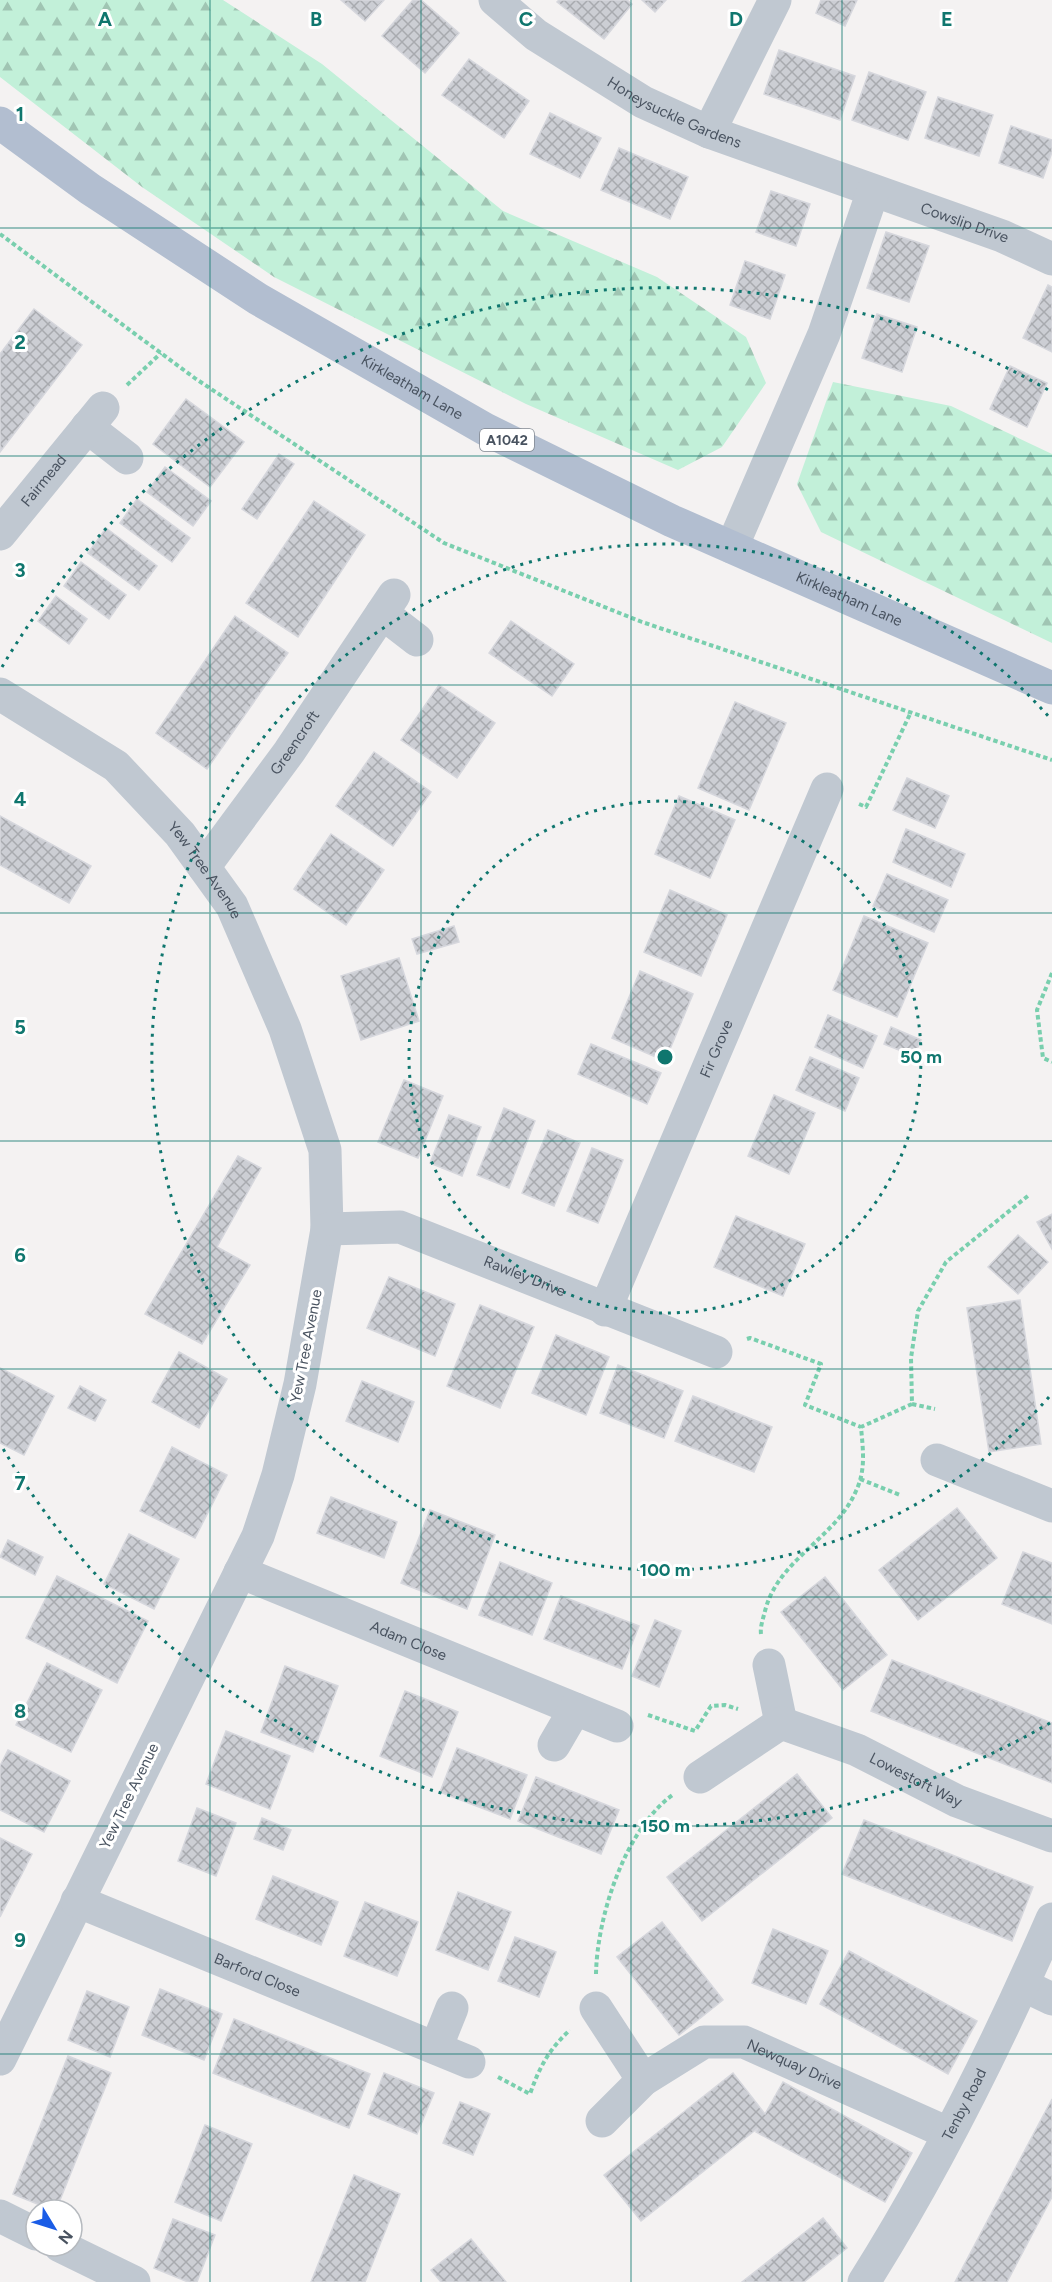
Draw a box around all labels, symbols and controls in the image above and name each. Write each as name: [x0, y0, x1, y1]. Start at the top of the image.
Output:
text: A: [98, 7, 113, 31]
text: B: [310, 7, 322, 31]
text: C: [519, 7, 533, 31]
text: D: [729, 7, 743, 31]
text: E: [941, 7, 953, 31]
street label: Honeysuckle Gardens: [604, 73, 744, 152]
text: 1: [16, 102, 24, 126]
street label: Cowslip Drive: [918, 199, 1012, 247]
text: 2: [14, 330, 26, 354]
street label: Kirkleatham Lane: [358, 351, 466, 423]
road number: A1042: [480, 429, 534, 451]
street label: Fairmead: [17, 451, 70, 510]
text: 3: [14, 558, 26, 582]
street label: Kirkleatham Lane: [793, 568, 905, 630]
street label: Greencroft: [266, 707, 323, 778]
text: 4: [14, 787, 27, 811]
street label: Yew Tree Avenue: [164, 818, 245, 921]
text: 5: [14, 1015, 26, 1039]
street label: Fir Grove: [696, 1017, 737, 1080]
text: 50 m: [900, 1046, 942, 1068]
centre of rings: [655, 1047, 675, 1067]
text: 6: [14, 1243, 26, 1267]
street label: Rawley Drive: [481, 1252, 568, 1301]
street label: Yew Tree Avenue: [286, 1288, 326, 1404]
text: 7: [14, 1471, 26, 1495]
text: 100 m: [640, 1559, 690, 1581]
street label: Adam Close: [368, 1617, 449, 1664]
text: 8: [14, 1699, 26, 1723]
street label: Yew Tree Avenue: [96, 1740, 162, 1852]
street label: Lowestoft Way: [866, 1749, 964, 1811]
text: 150 m: [640, 1815, 690, 1837]
text: 9: [14, 1928, 26, 1952]
street label: Barford Close: [212, 1949, 303, 2001]
street label: Newquay Drive: [744, 2035, 845, 2093]
street label: Tenby Road: [938, 2065, 990, 2144]
north arrow: [24, 2198, 84, 2258]
text: N: [54, 2226, 77, 2248]

